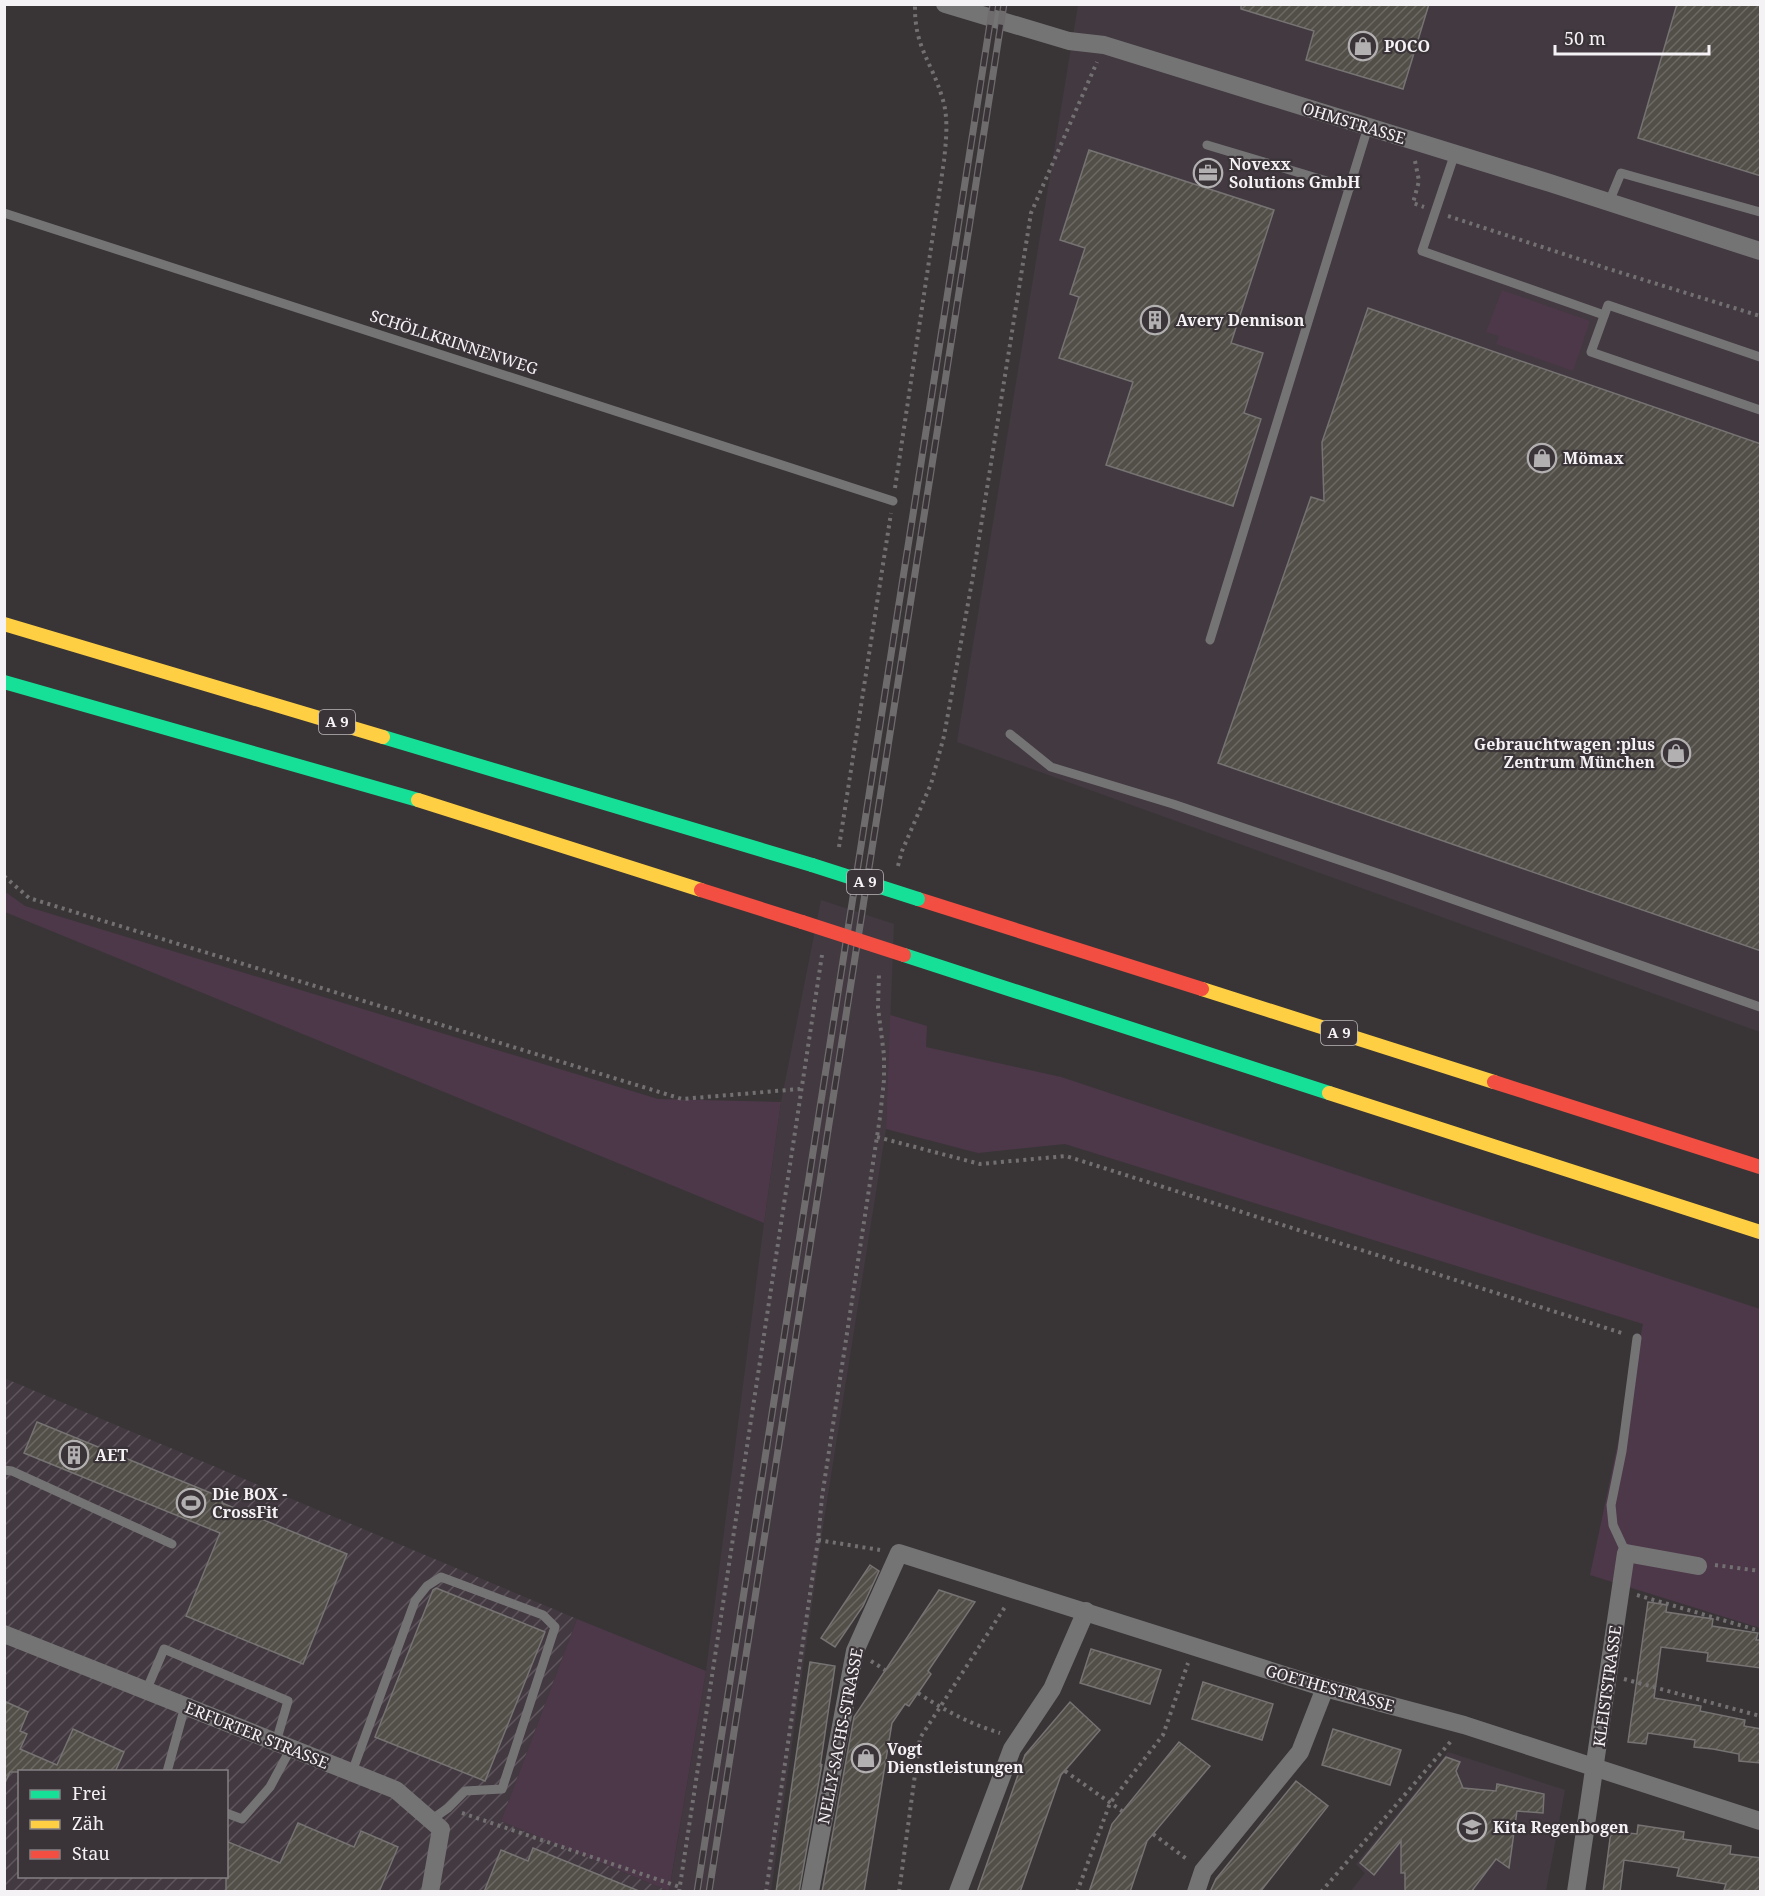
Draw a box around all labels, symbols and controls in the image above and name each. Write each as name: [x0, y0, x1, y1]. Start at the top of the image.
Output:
scale bar: [1555, 18, 1710, 56]
text: 50 m: [1564, 26, 1606, 50]
shop icon: POCO: [1347, 30, 1379, 62]
place label: POCO: [1384, 35, 1430, 57]
street label: OHMSTRASSE: [1300, 97, 1408, 149]
place label: Novexx Solutions GmbH: [1229, 153, 1360, 193]
office icon: Novexx Solutions GmbH: [1192, 157, 1224, 189]
street label: SCHÖLLKRINNENWEG: [367, 304, 541, 380]
building icon: Avery Dennison: [1139, 304, 1171, 336]
place label: Avery Dennison: [1176, 309, 1305, 331]
shop icon: Mömax: [1526, 442, 1558, 474]
place label: Mömax: [1563, 447, 1624, 469]
road number: A 9: [319, 710, 355, 734]
place label: Gebrauchtwagen :plus Zentrum München: [1474, 733, 1655, 773]
shop icon: Gebrauchtwagen :plus Zentrum München: [1660, 737, 1692, 769]
road number: A 9: [847, 870, 883, 894]
road number: A 9: [1321, 1021, 1357, 1045]
building icon: AET: [58, 1439, 90, 1471]
place label: AET: [95, 1444, 128, 1466]
place label: Die BOX - CrossFit: [212, 1483, 287, 1523]
sports icon: Die BOX - CrossFit: [175, 1487, 207, 1519]
street label: KLEISTSTRASSE: [1588, 1624, 1626, 1748]
street label: NELLY-SACHS-STRASSE: [812, 1646, 868, 1826]
street label: GOETHESTRASSE: [1263, 1659, 1397, 1717]
street label: ERFURTER STRASSE: [182, 1696, 332, 1774]
place label: Vogt Dienstleistungen: [887, 1738, 1024, 1778]
shop icon: Vogt Dienstleistungen: [850, 1742, 882, 1774]
legend: [18, 1770, 228, 1878]
text: Frei: [72, 1781, 107, 1805]
text: Zäh: [72, 1811, 104, 1835]
school or university icon: Kita Regenbogen: [1456, 1811, 1488, 1843]
place label: Kita Regenbogen: [1493, 1816, 1629, 1838]
text: Stau: [72, 1841, 110, 1865]

